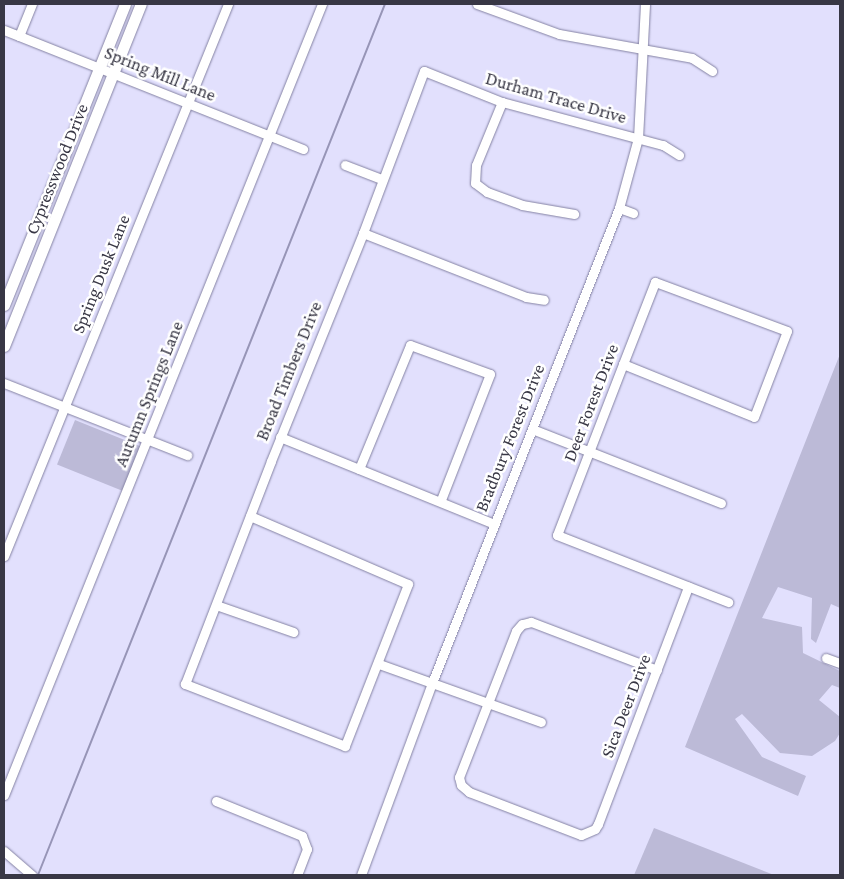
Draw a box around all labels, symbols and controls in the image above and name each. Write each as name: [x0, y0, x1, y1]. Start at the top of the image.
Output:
street label: Spring Mill Lane: [101, 42, 219, 106]
street label: Durham Trace Drive: [483, 68, 629, 128]
street label: Cypresswood Drive: [21, 100, 93, 238]
street label: Spring Dusk Lane: [67, 211, 135, 337]
street label: Broad Timbers Drive: [251, 298, 327, 444]
street label: Autumn Springs Lane: [110, 318, 188, 470]
street label: Deer Forest Drive: [559, 341, 623, 465]
street label: Bradbury Forest Drive: [470, 361, 550, 515]
street label: Sica Deer Drive: [596, 651, 656, 761]

